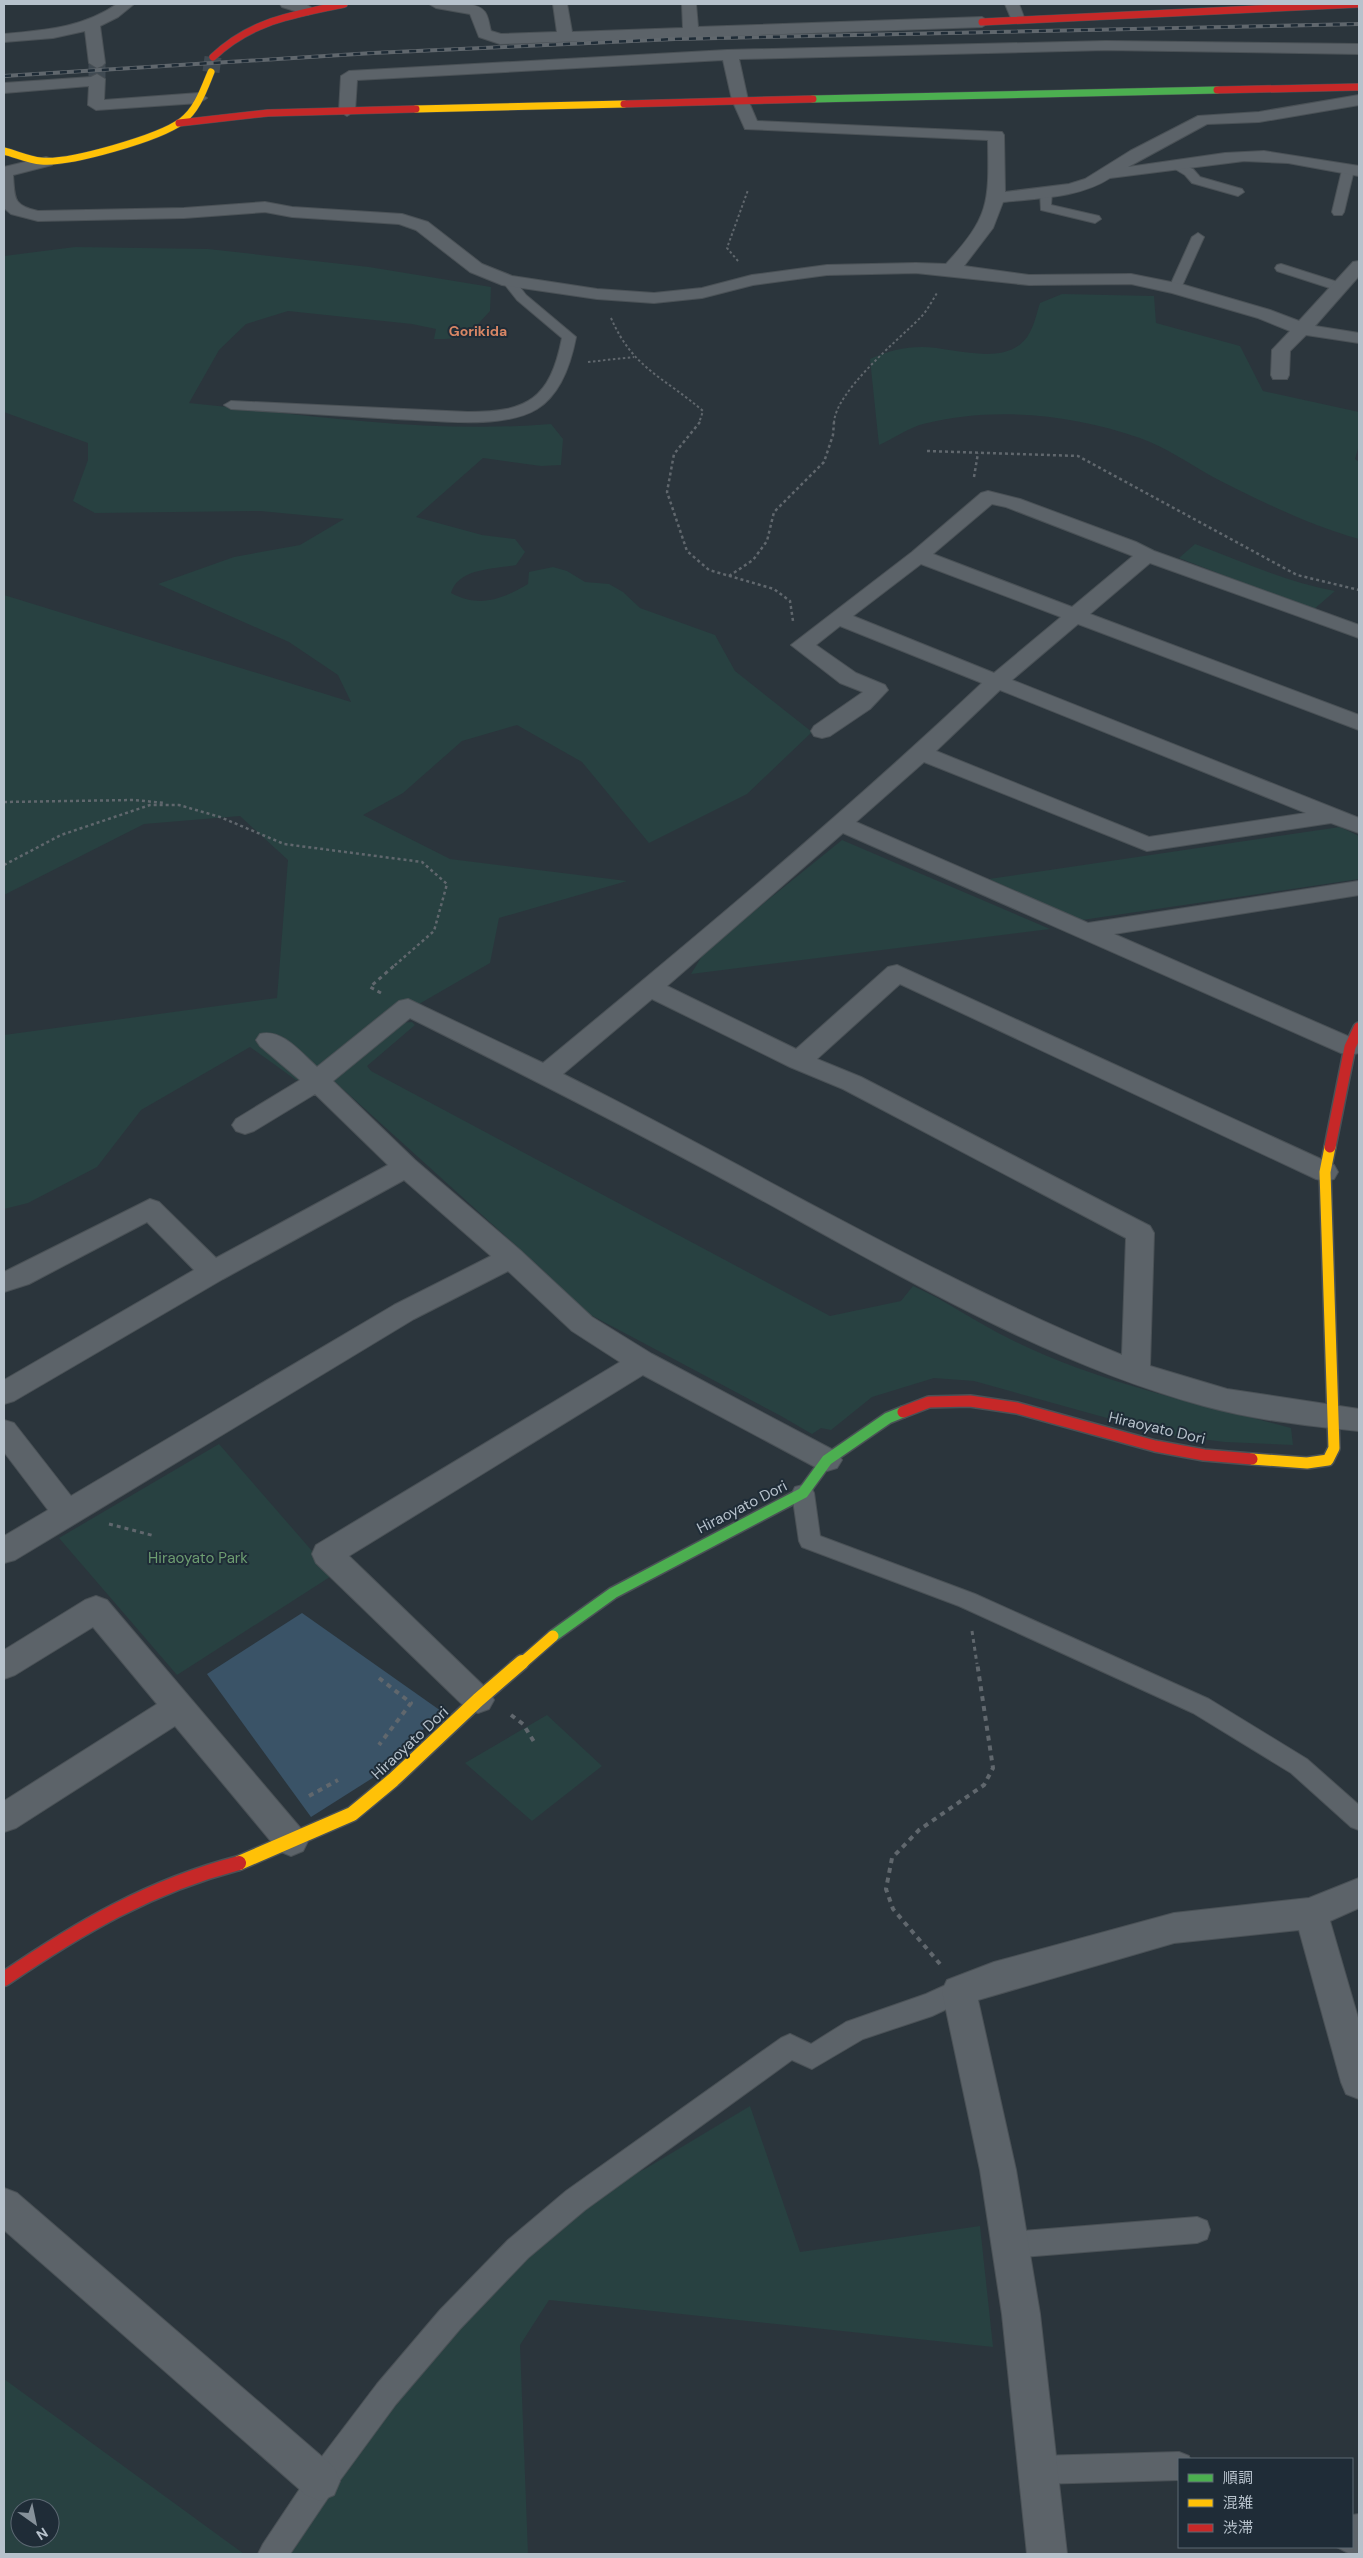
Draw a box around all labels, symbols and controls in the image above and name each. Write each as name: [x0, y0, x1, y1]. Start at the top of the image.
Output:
district label: Gorikida: [449, 322, 507, 340]
street label: Hiraoyato Dori: [1107, 1407, 1207, 1449]
street label: Hiraoyato Dori: [694, 1476, 790, 1538]
park label: Hiraoyato Park: [148, 1548, 248, 1568]
street label: Hiraoyato Dori: [367, 1702, 453, 1784]
legend: [1178, 2458, 1353, 2548]
text: 順調: [1223, 2468, 1253, 2488]
text: 混雑: [1223, 2493, 1253, 2513]
north arrow: [10, 2498, 60, 2548]
text: 渋滞: [1223, 2518, 1253, 2538]
text: N: [33, 2524, 51, 2544]

